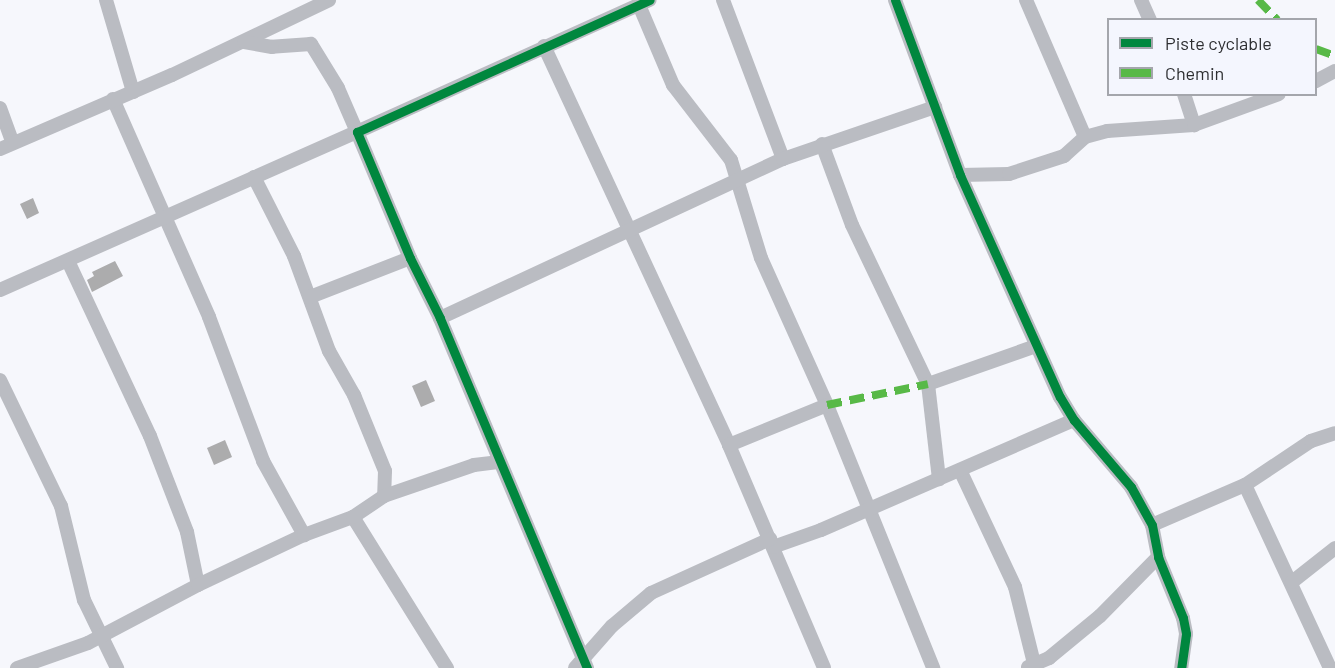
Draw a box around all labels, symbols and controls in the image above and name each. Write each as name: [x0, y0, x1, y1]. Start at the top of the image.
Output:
legend: [1107, 18, 1317, 96]
text: Piste cyclable: [1165, 32, 1272, 54]
text: Chemin: [1165, 62, 1224, 84]

